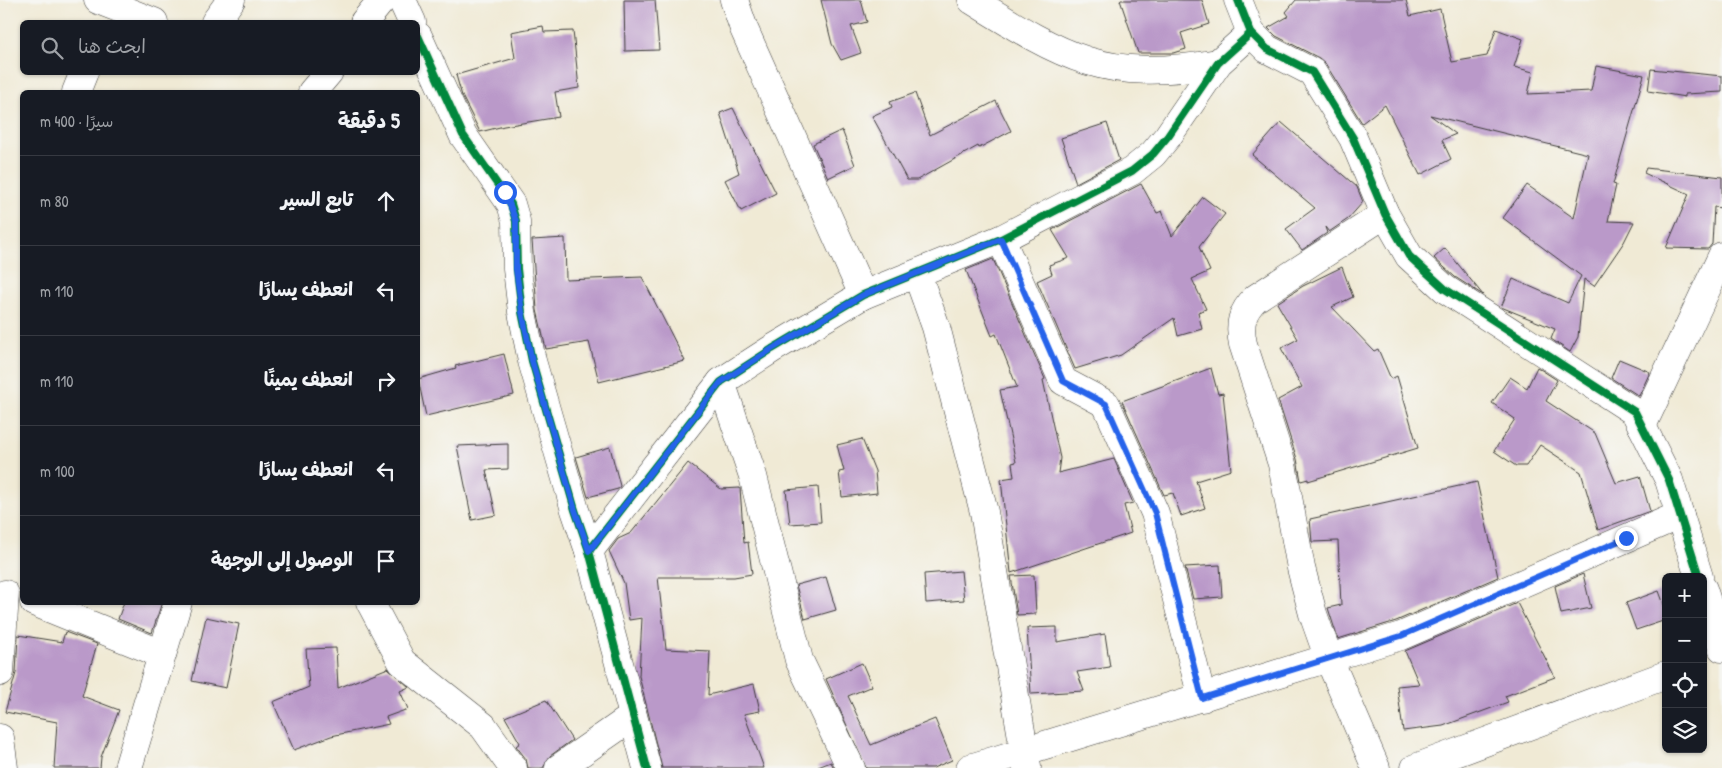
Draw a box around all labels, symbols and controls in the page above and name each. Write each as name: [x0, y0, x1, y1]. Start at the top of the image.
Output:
search box: [20, 20, 420, 75]
text: ابحث هنا: [78, 33, 146, 59]
icon: search: [38, 34, 66, 62]
text: 5 دقيقة: [338, 106, 400, 135]
text: سيرًا · 400 m: [40, 110, 113, 132]
route start: [494, 181, 517, 204]
text: تابع السير: [281, 186, 353, 212]
icon: ahead: [372, 187, 400, 215]
text: 80 m: [40, 190, 69, 212]
text: انعطف يسارًا: [259, 276, 353, 302]
icon: left: [372, 277, 400, 305]
text: 110 m: [40, 280, 73, 302]
text: انعطف يمينًا: [264, 366, 353, 392]
icon: right: [372, 367, 400, 395]
text: 110 m: [40, 370, 73, 392]
text: انعطف يسارًا: [259, 456, 353, 482]
icon: left: [372, 457, 400, 485]
text: 100 m: [40, 460, 75, 482]
route end: [1615, 527, 1638, 550]
text: الوصول إلى الوجهة: [211, 546, 353, 572]
icon: arrive: [372, 547, 400, 575]
map controls: [1662, 573, 1707, 753]
button: +: [1662, 573, 1707, 618]
button: −: [1662, 618, 1707, 663]
button: locate: [1662, 663, 1707, 708]
button: layers: [1662, 708, 1707, 753]

